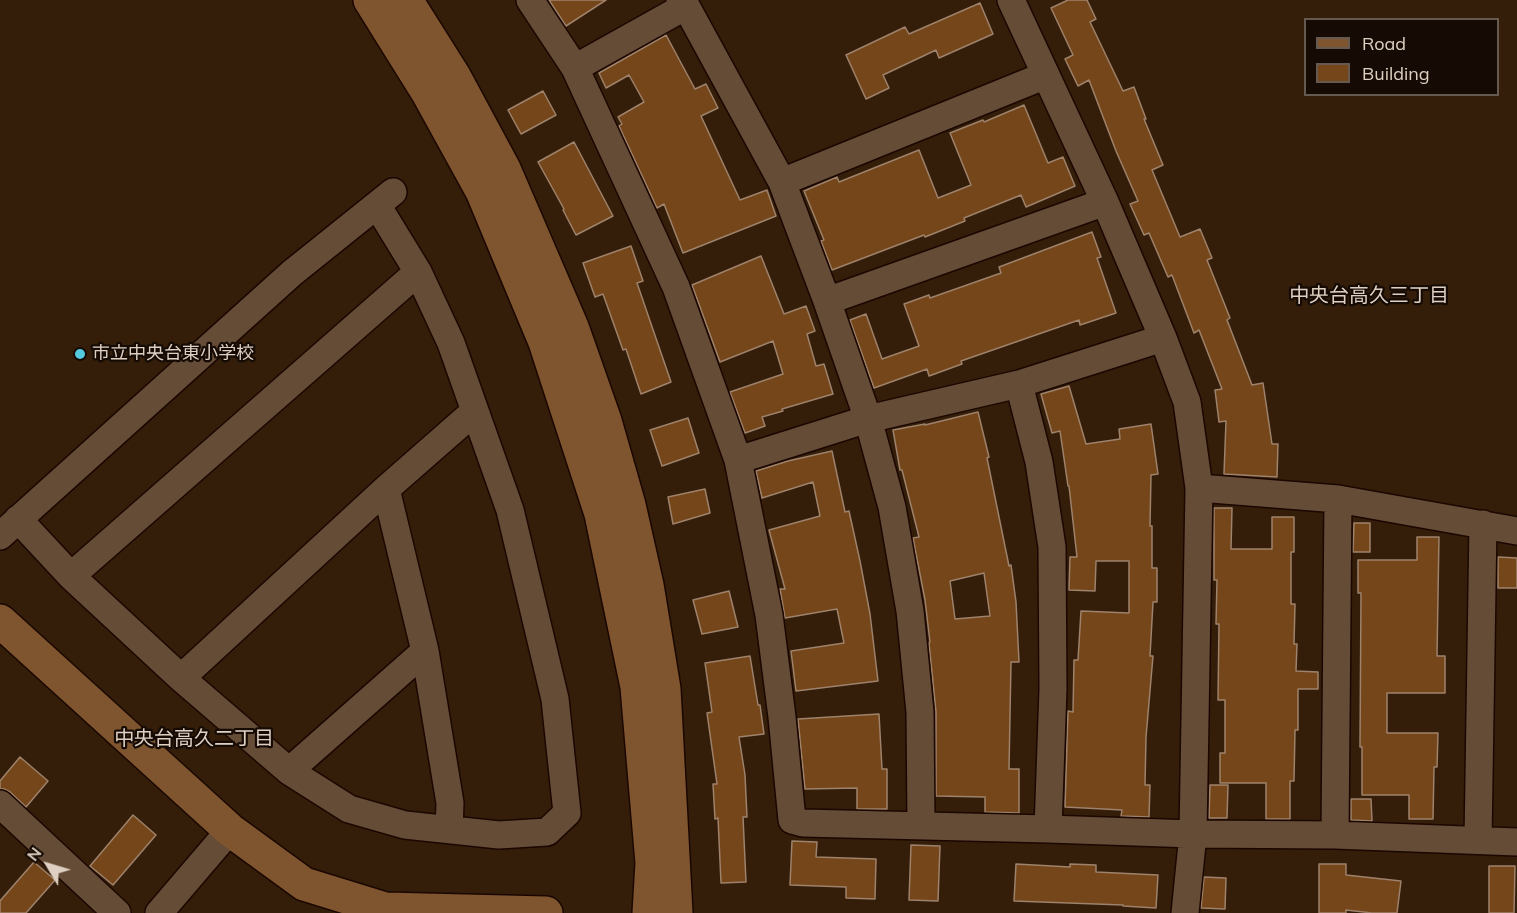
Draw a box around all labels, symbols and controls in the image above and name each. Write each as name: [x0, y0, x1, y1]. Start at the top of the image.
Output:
legend: [1304, 18, 1499, 96]
text: Road: [1362, 32, 1406, 55]
text: Building: [1362, 62, 1430, 85]
district label: 中央台高久三丁目: [1289, 284, 1449, 308]
place label: 市立中央台東小学校: [92, 343, 254, 365]
marker: 市立中央台東小学校: [73, 347, 87, 361]
district label: 中央台高久二丁目: [114, 727, 274, 751]
north arrow: [18, 835, 78, 895]
text: N: [22, 843, 45, 865]

